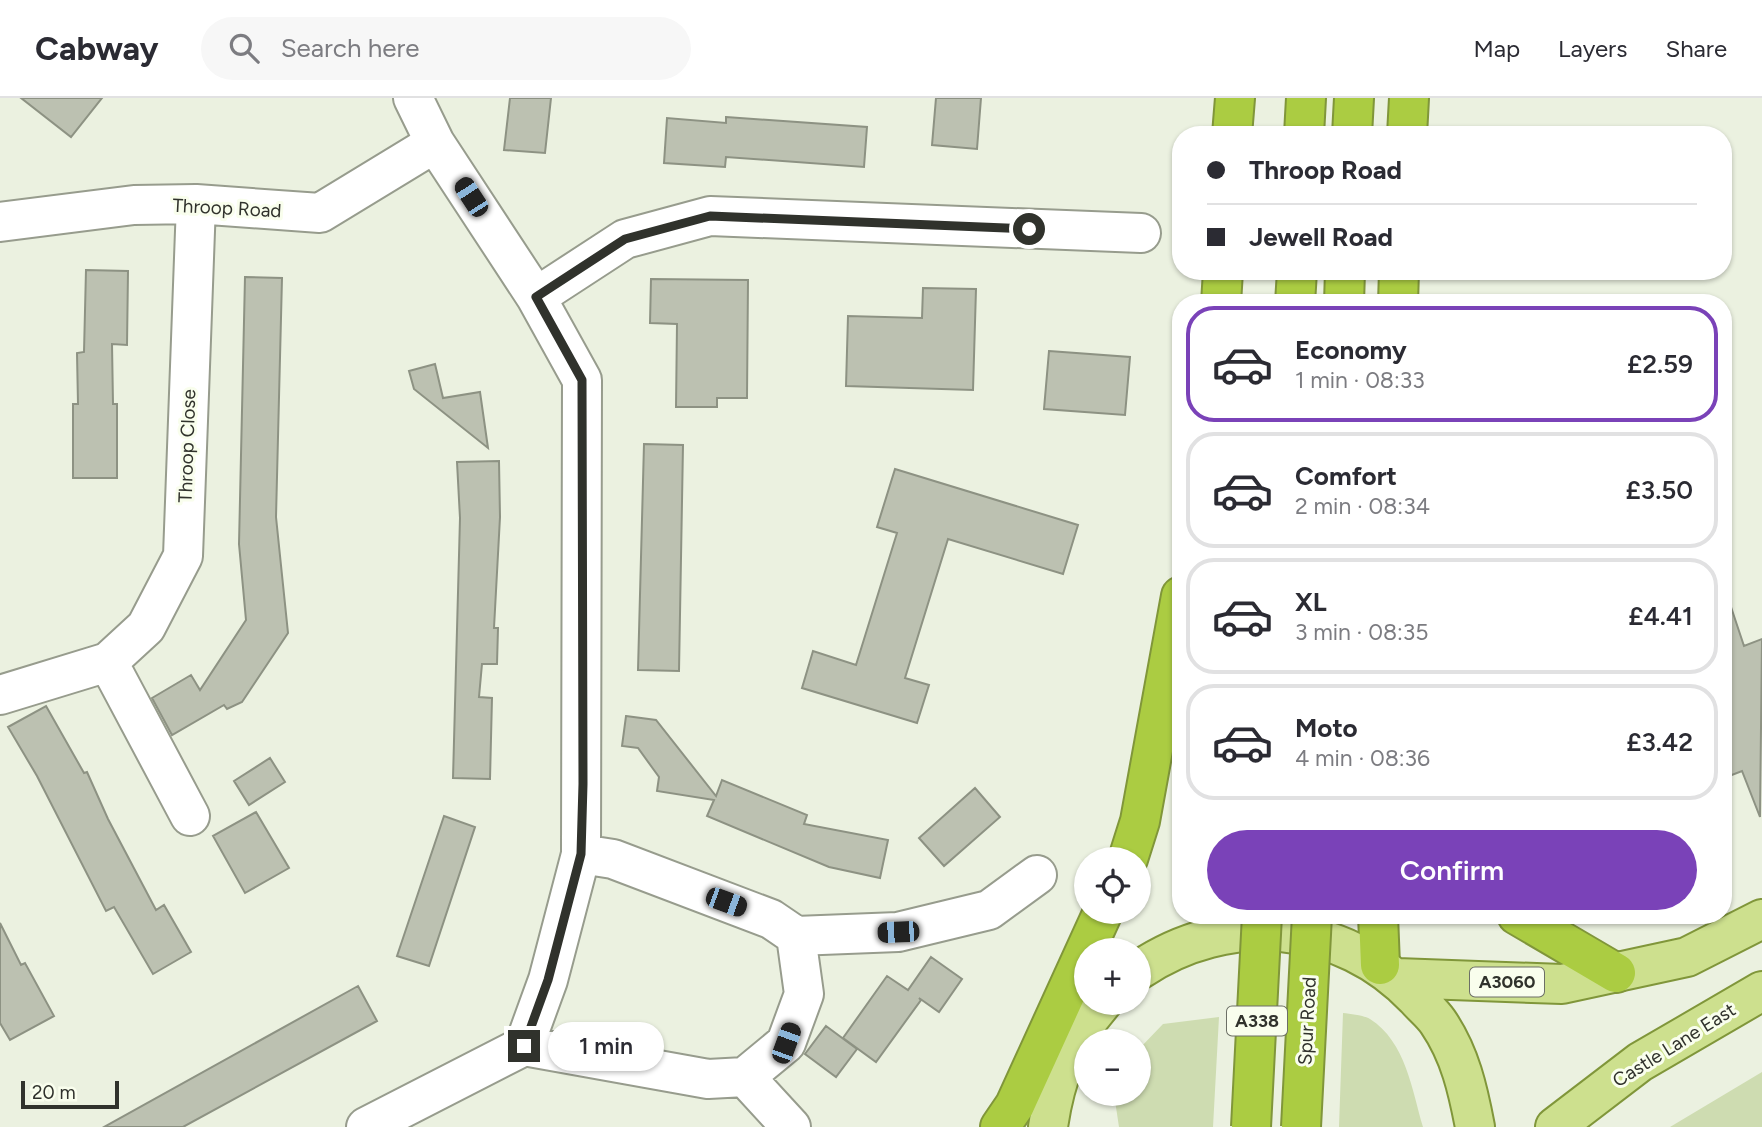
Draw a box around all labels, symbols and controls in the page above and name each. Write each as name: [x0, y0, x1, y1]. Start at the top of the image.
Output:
search box: [201, 17, 691, 80]
text: Cabway: [35, 29, 159, 68]
icon: search: [225, 29, 263, 67]
text: Search here: [281, 32, 420, 64]
text: Map: [1473, 34, 1520, 63]
text: Layers: [1558, 34, 1627, 63]
text: Share: [1665, 34, 1727, 63]
text: Throop Road: [1249, 154, 1402, 186]
car: [451, 174, 492, 220]
street label: Throop Road: [172, 194, 282, 222]
route start: [1013, 213, 1045, 245]
text: Jewell Road: [1249, 221, 1393, 253]
icon: car: [1211, 333, 1274, 396]
text: Economy: [1295, 334, 1407, 366]
text: £2.59: [1627, 348, 1693, 380]
text: 1 min · 08:33: [1295, 366, 1425, 394]
street label: Throop Close: [174, 389, 200, 503]
icon: car: [1211, 459, 1274, 522]
text: Comfort: [1295, 460, 1397, 492]
text: £3.50: [1626, 474, 1693, 506]
text: 2 min · 08:34: [1295, 492, 1430, 520]
icon: car: [1211, 585, 1274, 648]
text: XL: [1295, 586, 1327, 618]
text: £4.41: [1628, 600, 1693, 632]
text: 3 min · 08:35: [1295, 618, 1429, 646]
icon: car: [1211, 711, 1274, 774]
text: Moto: [1295, 712, 1358, 744]
text: £3.42: [1626, 726, 1693, 758]
text: 4 min · 08:36: [1295, 744, 1430, 772]
button: Confirm: [1207, 830, 1697, 910]
map controls: [1074, 847, 1151, 1106]
button: locate: [1074, 847, 1151, 924]
car: [703, 885, 750, 919]
car: [877, 921, 920, 943]
button: +: [1074, 938, 1151, 1015]
road number: A3060: [1470, 968, 1544, 996]
street label: Spur Road: [1293, 976, 1321, 1066]
street label: Castle Lane East: [1608, 998, 1740, 1092]
road number: A338: [1227, 1006, 1287, 1036]
car: [769, 1020, 804, 1066]
callout: 1 min: [548, 1021, 664, 1070]
button: −: [1074, 1029, 1151, 1106]
route end: [508, 1030, 540, 1062]
text: 1 min: [579, 1032, 633, 1060]
scale bar: [21, 1078, 119, 1110]
text: 20 m: [32, 1081, 76, 1104]

